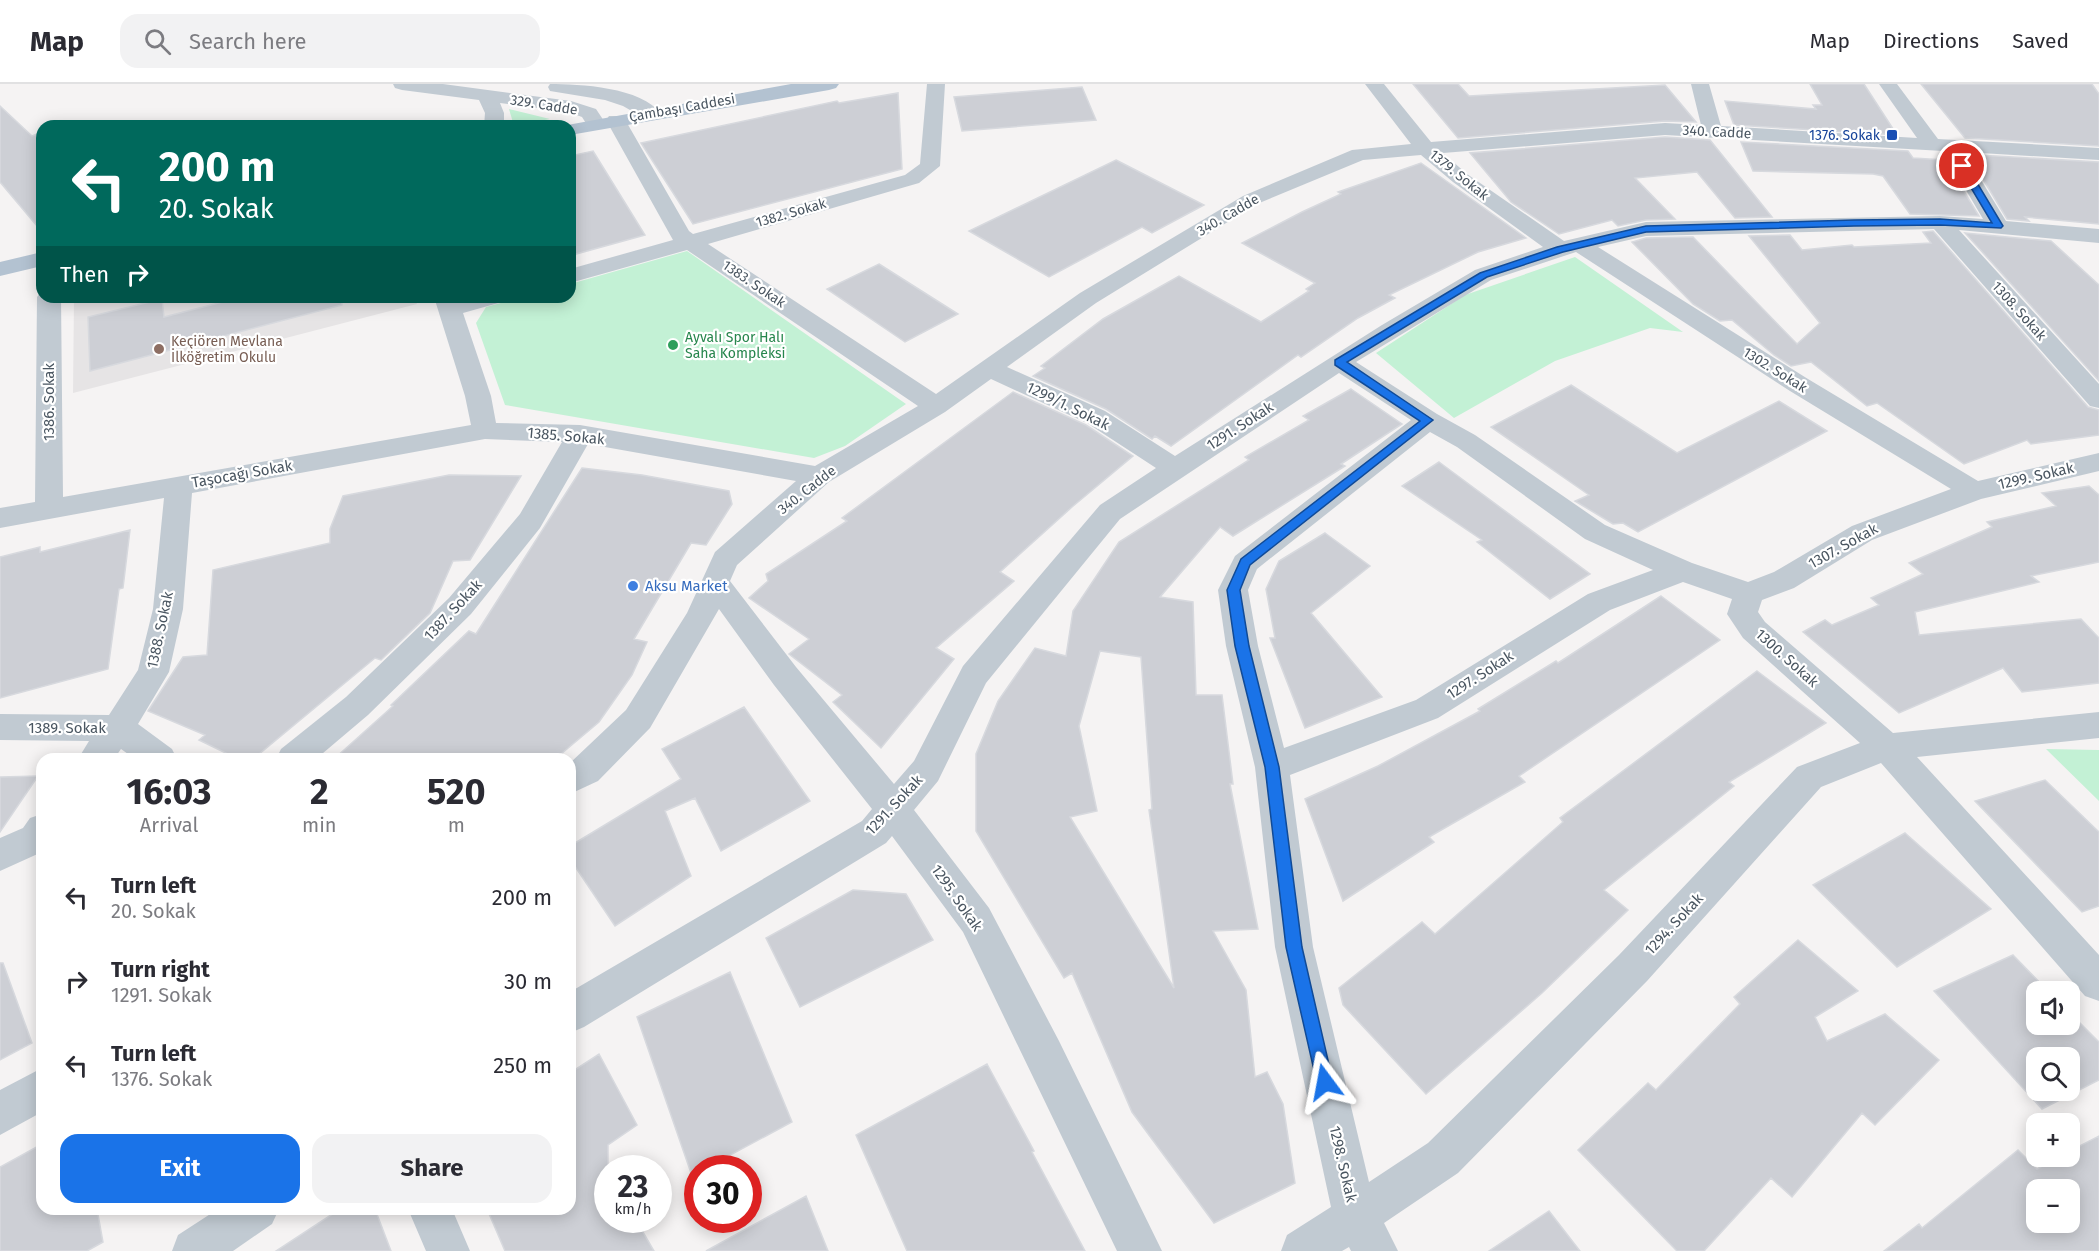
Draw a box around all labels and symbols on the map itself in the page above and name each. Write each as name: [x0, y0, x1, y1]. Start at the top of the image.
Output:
street label: Çambaşı Caddesi: [628, 90, 736, 126]
street label: 329. Cadde: [509, 91, 579, 119]
street label: 340. Cadde: [1682, 122, 1752, 142]
place label: 1376. Sokak: [1809, 127, 1881, 144]
marker: 1376. Sokak: [1885, 128, 1899, 142]
pin: [1936, 140, 1987, 191]
street label: 1379. Sokak: [1426, 146, 1493, 204]
street label: 340. Cadde: [1194, 190, 1262, 240]
street label: 1382. Sokak: [754, 195, 829, 231]
street label: 1383. Sokak: [719, 257, 789, 312]
street label: 1308. Sokak: [1988, 278, 2050, 344]
place label: Ayvalı Spor Halı Saha Kompleksi: [685, 329, 786, 362]
place label: Keçiören Mevlana İlköğretim Okulu: [171, 333, 283, 366]
marker: Ayvalı Spor Halı Saha Kompleksi: [666, 338, 680, 352]
marker: Keçiören Mevlana İlköğretim Okulu: [152, 342, 166, 356]
street label: 1302. Sokak: [1740, 344, 1811, 397]
street label: 1386. Sokak: [40, 363, 58, 441]
street label: 1299/1. Sokak: [1024, 378, 1113, 434]
street label: 1291. Sokak: [1203, 398, 1277, 454]
street label: 1385. Sokak: [527, 424, 606, 448]
street label: Taşocağı Sokak: [190, 456, 294, 492]
street label: 1299. Sokak: [1996, 458, 2076, 493]
street label: 340. Cadde: [775, 462, 839, 518]
street label: 1307. Sokak: [1805, 519, 1881, 572]
street label: 1387. Sokak: [420, 576, 486, 644]
place label: Aksu Market: [645, 577, 728, 595]
marker: Aksu Market: [626, 579, 640, 593]
street label: 1388. Sokak: [143, 590, 177, 670]
street label: 1300. Sokak: [1752, 625, 1822, 691]
street label: 1297. Sokak: [1443, 647, 1517, 703]
street label: 1389. Sokak: [28, 719, 106, 737]
street label: 1291. Sokak: [862, 771, 927, 839]
street label: 1295. Sokak: [928, 861, 987, 935]
street label: 1294. Sokak: [1641, 889, 1707, 958]
position arrow: [1293, 1050, 1357, 1114]
street label: 1298. Sokak: [1325, 1124, 1361, 1204]
speed limit sign: 30: [684, 1155, 762, 1233]

